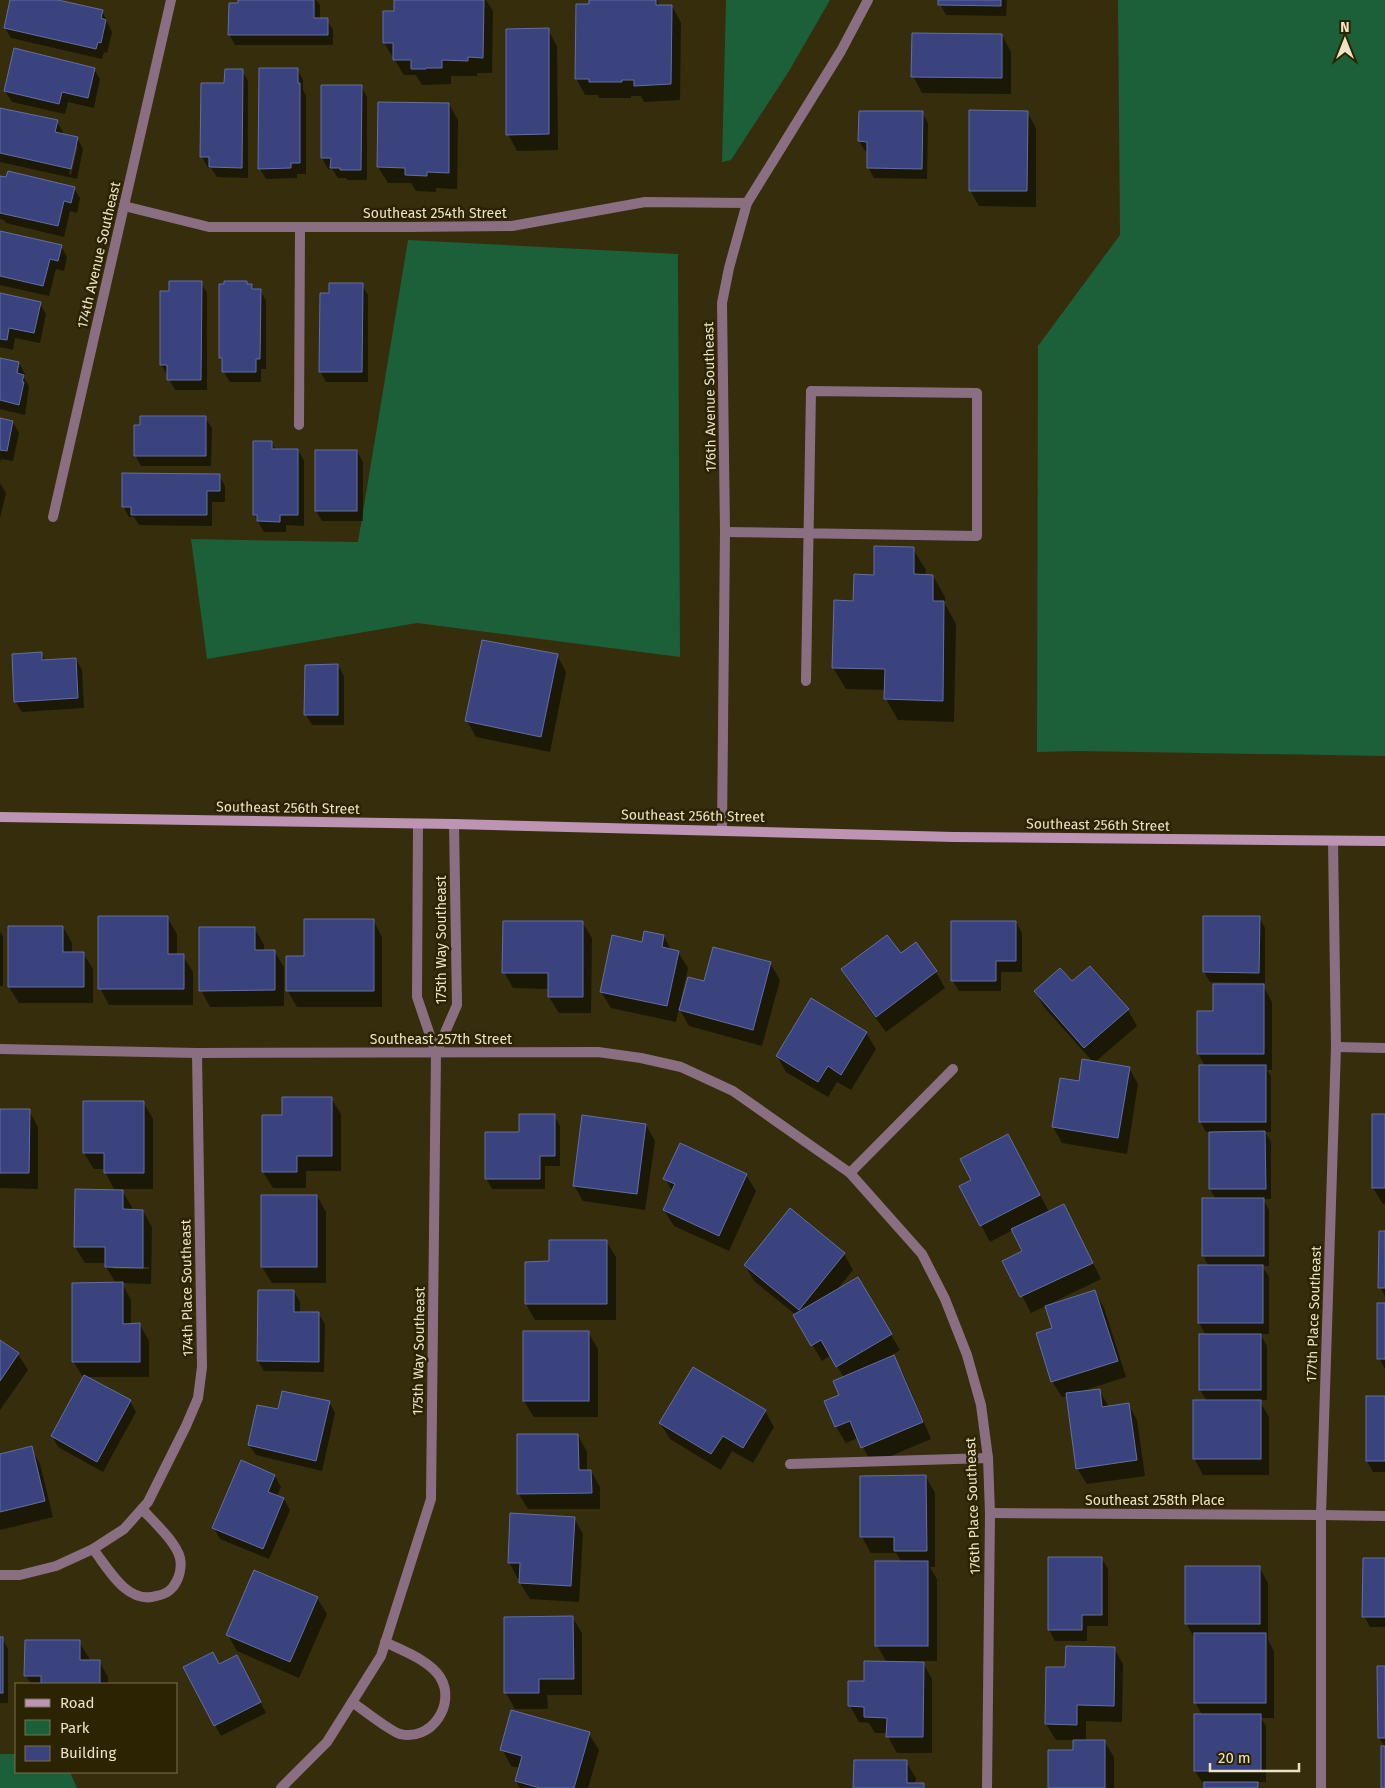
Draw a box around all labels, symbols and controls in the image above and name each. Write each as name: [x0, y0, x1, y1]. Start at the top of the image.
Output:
north arrow: [1320, 15, 1370, 65]
text: N: [1340, 19, 1350, 36]
street label: 174th Avenue Southeast: [74, 179, 124, 330]
street label: Southeast 254th Street: [363, 205, 508, 222]
street label: 176th Avenue Southeast: [700, 321, 720, 472]
street label: Southeast 256th Street: [216, 798, 361, 818]
street label: Southeast 256th Street: [621, 806, 766, 826]
street label: Southeast 256th Street: [1026, 815, 1171, 835]
street label: 175th Way Southeast: [433, 875, 450, 1004]
street label: Southeast 257th Street: [370, 1031, 513, 1048]
street label: 174th Place Southeast: [177, 1218, 197, 1357]
street label: 177th Place Southeast: [1303, 1244, 1325, 1383]
street label: 175th Way Southeast: [409, 1285, 429, 1416]
street label: 176th Place Southeast: [962, 1436, 984, 1575]
street label: Southeast 258th Place: [1085, 1492, 1225, 1509]
legend: [15, 1683, 178, 1773]
text: Road: [60, 1694, 95, 1712]
text: Park: [60, 1719, 90, 1737]
scale bar: [1210, 1740, 1299, 1772]
text: Building: [60, 1744, 116, 1762]
text: 20 m: [1218, 1749, 1251, 1767]

